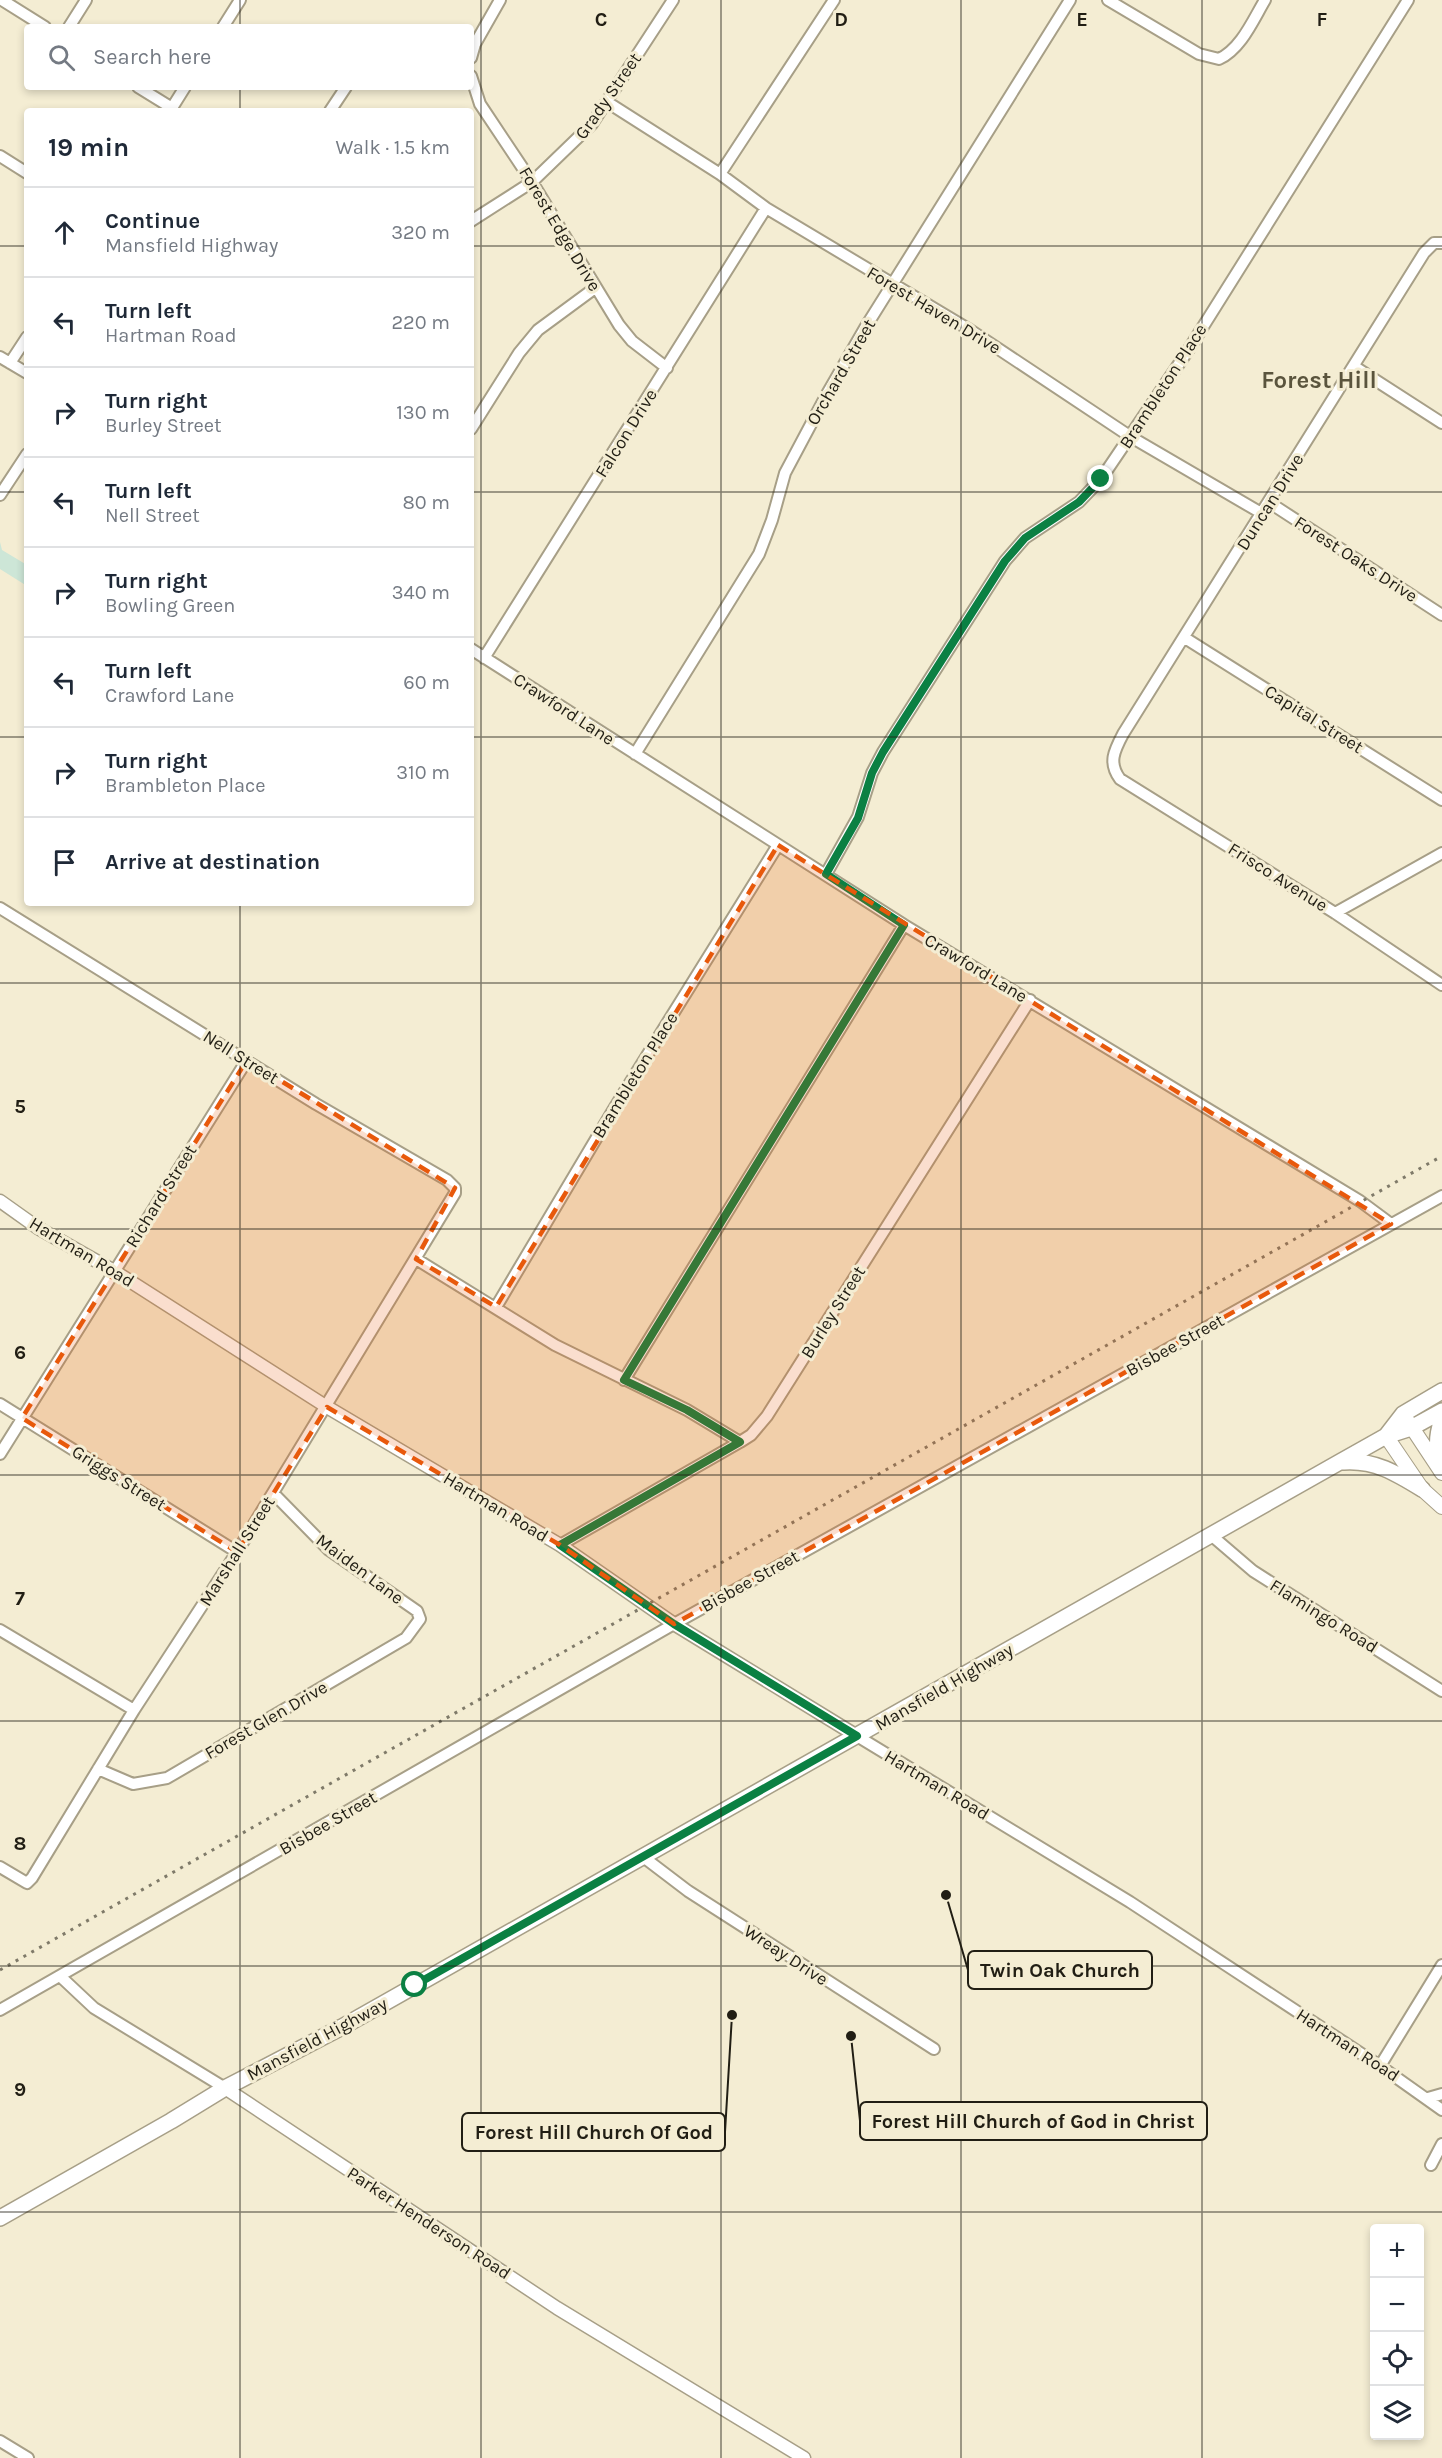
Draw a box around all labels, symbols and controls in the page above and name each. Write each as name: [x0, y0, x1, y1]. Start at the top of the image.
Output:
text: C: [595, 8, 607, 31]
text: D: [834, 8, 848, 31]
text: E: [1076, 8, 1088, 31]
text: F: [1317, 8, 1328, 31]
search box: [24, 24, 474, 90]
icon: search: [45, 41, 78, 74]
text: Search here: [93, 44, 211, 70]
street label: Grady Street: [570, 48, 646, 144]
text: 19 min: [48, 132, 129, 163]
text: Walk · 1.5 km: [336, 136, 450, 159]
street label: Forest Edge Drive: [514, 163, 606, 295]
text: Continue: [105, 208, 200, 234]
icon: ahead: [48, 216, 81, 249]
text: 320 m: [391, 221, 450, 244]
text: Mansfield Highway: [105, 234, 278, 257]
street label: Forest Haven Drive: [863, 261, 1005, 359]
text: Turn left: [105, 298, 192, 324]
icon: left: [48, 306, 81, 339]
text: 220 m: [391, 311, 450, 334]
street label: Orchard Street: [802, 315, 880, 429]
street label: Brambleton Place: [1114, 319, 1212, 453]
text: Hartman Road: [105, 324, 237, 347]
district label: Forest Hill: [1261, 366, 1377, 394]
street label: Falcon Drive: [590, 385, 662, 481]
text: Turn right: [105, 388, 208, 414]
icon: right: [48, 396, 81, 429]
text: 130 m: [396, 401, 450, 424]
text: Burley Street: [105, 414, 222, 437]
street label: Duncan Drive: [1232, 450, 1308, 554]
route end: [1087, 465, 1113, 491]
text: Turn left: [105, 478, 192, 504]
icon: left: [48, 486, 81, 519]
text: 80 m: [402, 491, 450, 514]
text: Nell Street: [105, 504, 200, 527]
street label: Forest Oaks Drive: [1290, 511, 1422, 607]
text: Turn right: [105, 568, 208, 594]
icon: right: [48, 576, 81, 609]
text: 340 m: [392, 581, 450, 604]
text: Bowling Green: [105, 594, 235, 617]
text: Turn left: [105, 658, 192, 684]
icon: left: [48, 666, 81, 699]
street label: Crawford Lane: [509, 668, 619, 750]
text: 60 m: [403, 671, 450, 694]
street label: Capital Street: [1261, 680, 1368, 758]
text: Crawford Lane: [105, 684, 234, 707]
text: Turn right: [105, 748, 208, 774]
icon: right: [48, 756, 81, 789]
text: 310 m: [396, 761, 450, 784]
text: Brambleton Place: [105, 774, 266, 797]
street label: Frisco Avenue: [1224, 838, 1332, 916]
icon: arrive: [48, 846, 81, 879]
text: Arrive at destination: [105, 849, 320, 875]
street label: Crawford Lane: [920, 929, 1032, 1007]
street label: Brambleton Place: [587, 1008, 683, 1142]
street label: Nell Street: [199, 1025, 283, 1089]
text: 5: [14, 1095, 26, 1118]
street label: Richard Street: [121, 1140, 202, 1252]
street label: Hartman Road: [26, 1212, 138, 1292]
street label: Burley Street: [796, 1261, 870, 1362]
street label: Bisbee Street: [1122, 1309, 1228, 1381]
text: 6: [14, 1341, 26, 1364]
street label: Griggs Street: [68, 1440, 170, 1516]
street label: Hartman Road: [440, 1467, 552, 1547]
street label: Marshall Street: [194, 1492, 280, 1610]
street label: Maiden Lane: [312, 1529, 408, 1609]
street label: Bisbee Street: [697, 1545, 803, 1617]
street label: Flamingo Road: [1266, 1574, 1382, 1658]
text: 7: [15, 1587, 25, 1610]
street label: Mansfield Highway: [871, 1638, 1018, 1736]
street label: Forest Glen Drive: [201, 1676, 331, 1764]
street label: Hartman Road: [881, 1745, 993, 1825]
street label: Bisbee Street: [275, 1786, 381, 1860]
text: 8: [14, 1832, 26, 1855]
street label: Wreay Drive: [740, 1920, 832, 1990]
callout: Twin Oak Church: [968, 1951, 1152, 1989]
text: Twin Oak Church: [980, 1959, 1140, 1982]
route start: [401, 1971, 427, 1997]
street label: Mansfield Highway: [243, 1992, 392, 2085]
street label: Hartman Road: [1292, 2003, 1404, 2087]
text: 9: [14, 2078, 26, 2101]
callout: Forest Hill Church of God in Christ: [860, 2102, 1207, 2140]
text: Forest Hill Church of God in Christ: [871, 2110, 1195, 2133]
callout: Forest Hill Church Of God: [462, 2113, 725, 2151]
text: Forest Hill Church Of God: [475, 2121, 713, 2144]
street label: Parker Henderson Road: [343, 2162, 515, 2284]
map controls: [1370, 2224, 1424, 2440]
button: +: [1370, 2224, 1424, 2278]
button: −: [1370, 2278, 1424, 2332]
button: locate: [1370, 2332, 1424, 2386]
button: layers: [1370, 2386, 1424, 2440]

